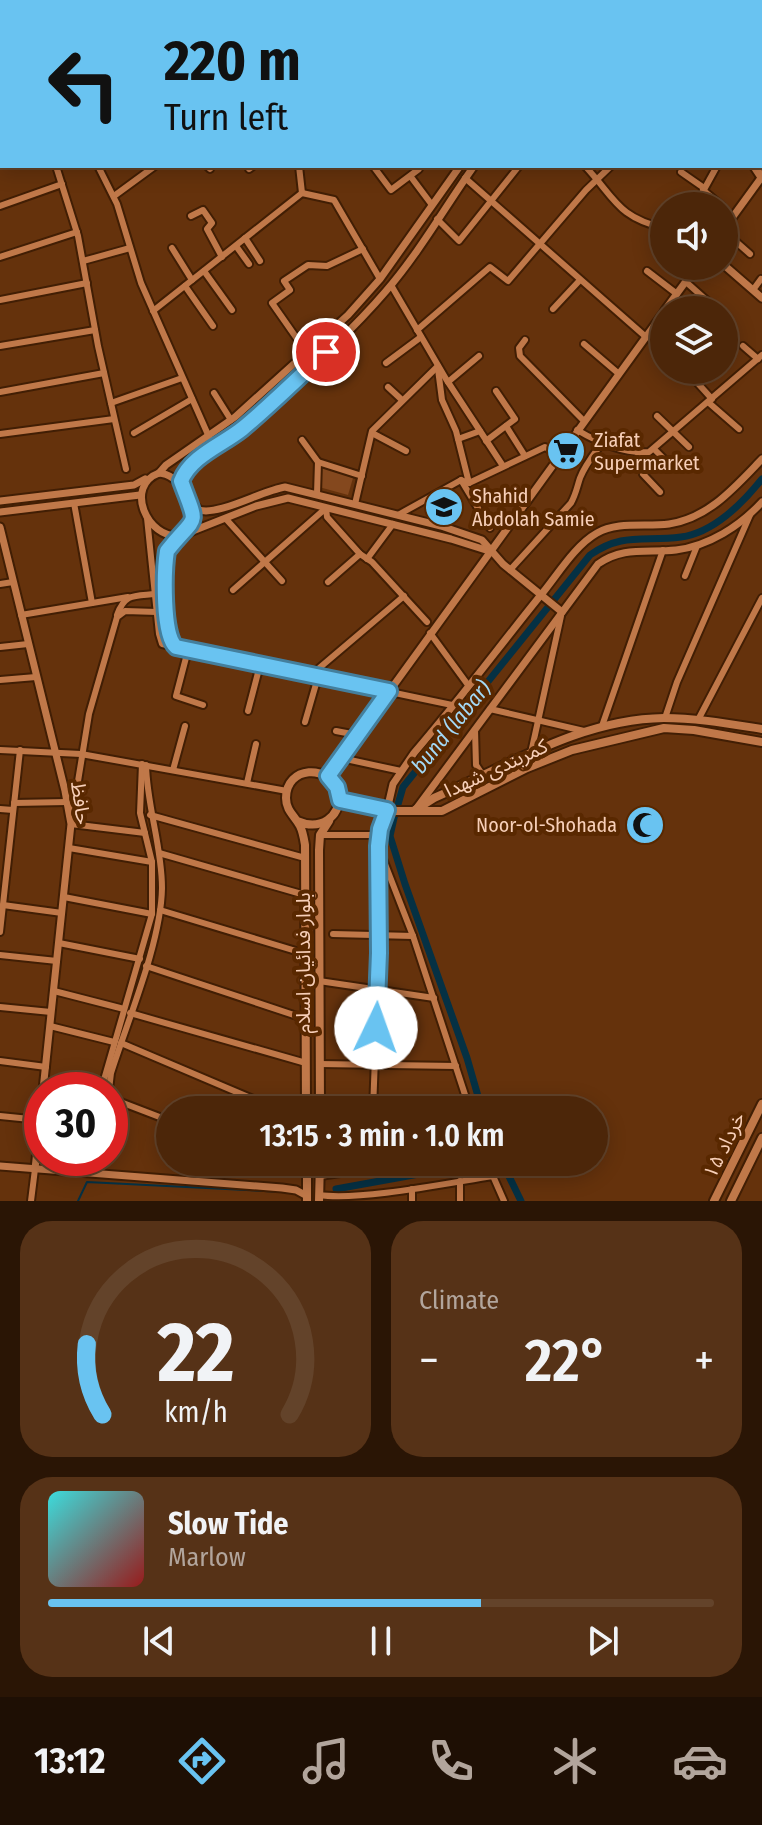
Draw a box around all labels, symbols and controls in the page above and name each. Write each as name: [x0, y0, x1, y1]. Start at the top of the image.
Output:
text: 220 m: [164, 28, 301, 95]
icon: left: [32, 32, 136, 136]
text: Turn left: [164, 96, 288, 140]
map controls: [650, 192, 738, 384]
button: sound: [650, 192, 738, 280]
button: layers: [650, 296, 738, 384]
pin: [292, 318, 360, 386]
icon: arrive: [304, 330, 348, 374]
place label: Ziafat Supermarket: [594, 428, 700, 475]
supermarket icon: Ziafat Supermarket: [545, 430, 587, 472]
place label: Shahid Abdolah Samie: [472, 484, 595, 531]
school or university icon: Shahid Abdolah Samie: [423, 486, 465, 528]
water label: bund (labar): [405, 675, 497, 779]
street label: کمربندی شهدا: [441, 733, 552, 802]
street label: حافظ: [66, 780, 96, 826]
mosque icon: Noor-ol-Shohada: [624, 804, 666, 846]
place label: Noor-ol-Shohada: [476, 813, 617, 837]
street label: بلوار فدائیان اسلام: [291, 892, 318, 1034]
position arrow: [334, 986, 418, 1070]
speed limit sign: 30: [24, 1072, 128, 1176]
street label: ۱۵ خرداد: [698, 1108, 750, 1182]
text: 13:15 · 3 min · 1.0 km: [260, 1118, 504, 1154]
text: Climate: [419, 1285, 499, 1316]
text: 22: [156, 1303, 234, 1403]
text: 22°: [525, 1325, 608, 1397]
text: −: [419, 1334, 439, 1387]
text: +: [694, 1334, 714, 1387]
text: km/h: [164, 1395, 227, 1430]
text: Slow Tide: [168, 1506, 289, 1542]
text: Marlow: [168, 1542, 246, 1573]
icon: previous: [137, 1619, 181, 1663]
icon: pause: [359, 1619, 403, 1663]
icon: next: [581, 1619, 625, 1663]
icon: directions: [174, 1733, 230, 1789]
icon: music: [298, 1733, 354, 1789]
icon: phone: [423, 1733, 479, 1789]
icon: climate: [547, 1733, 603, 1789]
icon: car: [672, 1733, 728, 1789]
text: 13:12: [34, 1739, 105, 1783]

